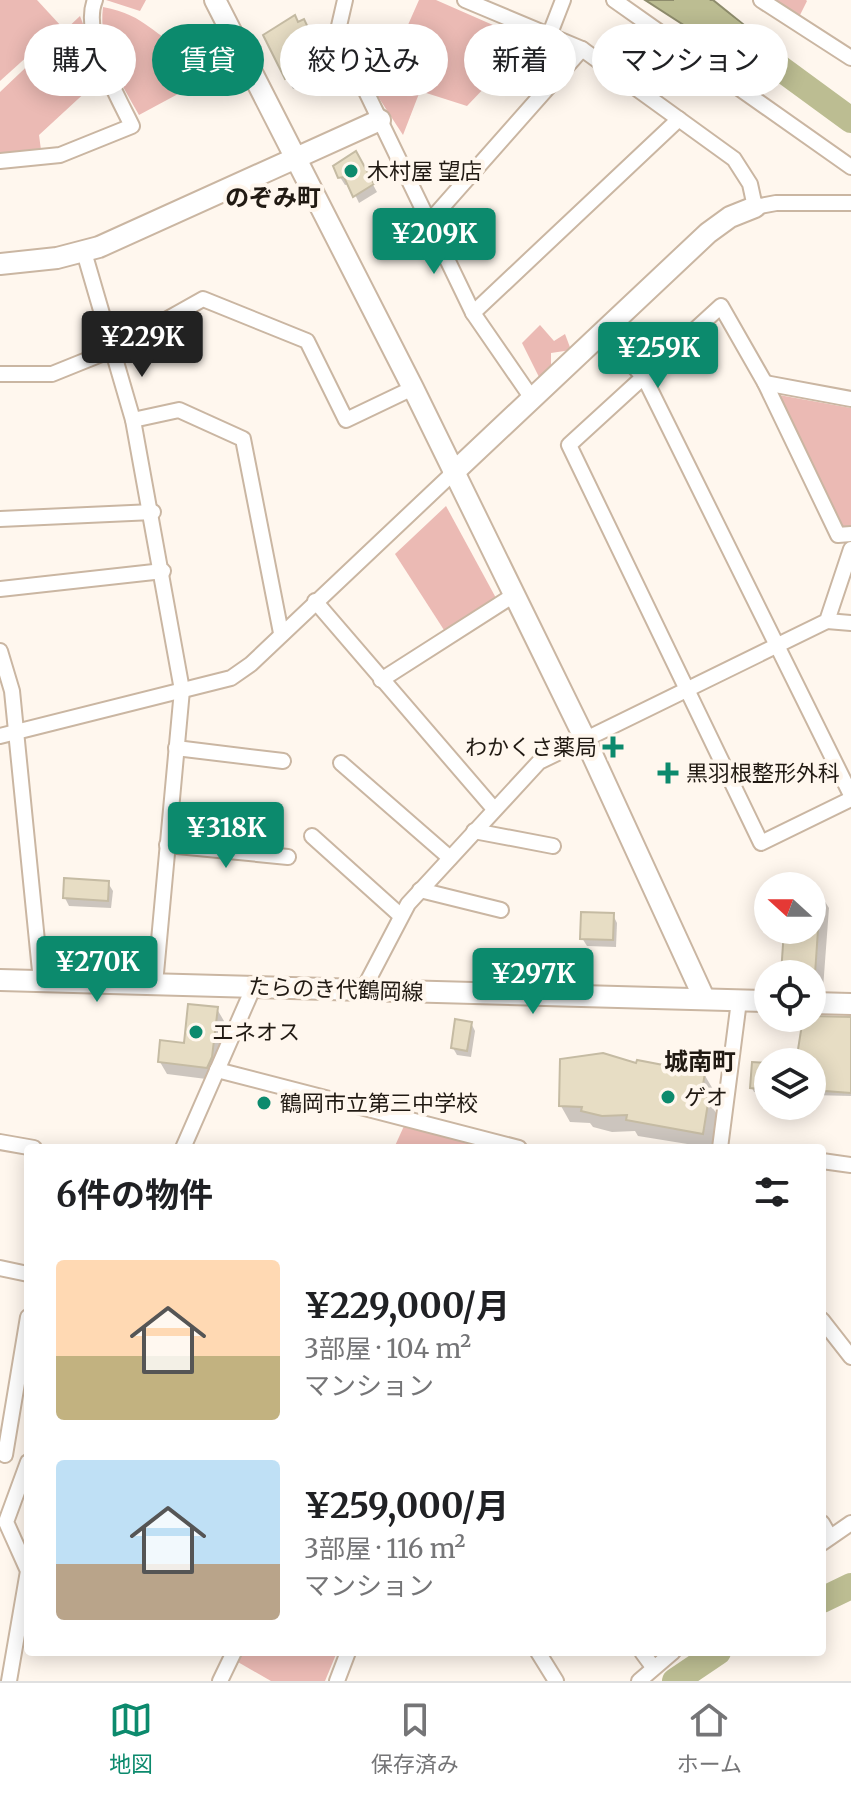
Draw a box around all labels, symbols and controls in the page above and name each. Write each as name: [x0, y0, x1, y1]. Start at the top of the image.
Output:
chip: 購入: [24, 24, 136, 96]
chip: 賃貸: [152, 24, 264, 96]
chip: 絞り込み: [280, 24, 448, 96]
chip: 新着: [464, 24, 576, 96]
chip: マンション: [592, 24, 788, 96]
place label: 木村屋 望店: [367, 157, 482, 185]
marker: 木村屋 望店: [342, 162, 360, 180]
district label: のぞみ町: [225, 182, 321, 213]
pin: ¥209K: [378, 208, 490, 276]
text: ¥209K: [391, 217, 477, 250]
pin: ¥229K: [86, 311, 198, 379]
text: ¥229K: [100, 320, 184, 353]
pin: ¥259K: [602, 322, 714, 390]
text: ¥259K: [616, 331, 700, 364]
place label: わかくさ薬局: [465, 733, 597, 761]
marker: わかくさ薬局: [604, 738, 622, 756]
place label: 黒羽根整形外科: [686, 759, 840, 787]
marker: 黒羽根整形外科: [657, 762, 679, 784]
pin: ¥318K: [170, 802, 282, 870]
text: ¥318K: [186, 811, 266, 844]
north arrow: [754, 872, 826, 944]
map controls: [754, 872, 826, 1120]
pin: ¥270K: [41, 936, 153, 1004]
text: ¥270K: [54, 945, 140, 978]
pin: ¥297K: [477, 948, 589, 1016]
text: ¥297K: [490, 957, 576, 990]
button: locate: [754, 960, 826, 1032]
street label: たらのき代鶴岡線: [248, 972, 424, 1006]
place label: エネオス: [212, 1018, 300, 1046]
marker: エネオス: [187, 1023, 205, 1041]
district label: 城南町: [664, 1046, 736, 1077]
button: layers: [754, 1048, 826, 1120]
place label: ゲオ: [684, 1083, 728, 1111]
marker: ゲオ: [659, 1088, 677, 1106]
place label: 鶴岡市立第三中学校: [280, 1089, 478, 1117]
marker: 鶴岡市立第三中学校: [255, 1094, 273, 1112]
icon: filters: [750, 1170, 794, 1214]
text: 6件の物件: [56, 1174, 213, 1216]
text: ¥229,000/月: [304, 1285, 510, 1327]
icon: home: [120, 1292, 216, 1388]
text: 3部屋 · 104 m²: [304, 1332, 471, 1365]
text: マンション: [304, 1369, 434, 1402]
text: ¥259,000/月: [304, 1485, 509, 1527]
icon: home: [120, 1492, 216, 1588]
text: 3部屋 · 116 m²: [304, 1532, 465, 1565]
text: マンション: [304, 1569, 434, 1602]
tab: 地図: [109, 1698, 153, 1778]
tab: 保存済み: [371, 1698, 459, 1778]
tab: ホーム: [677, 1698, 742, 1778]

